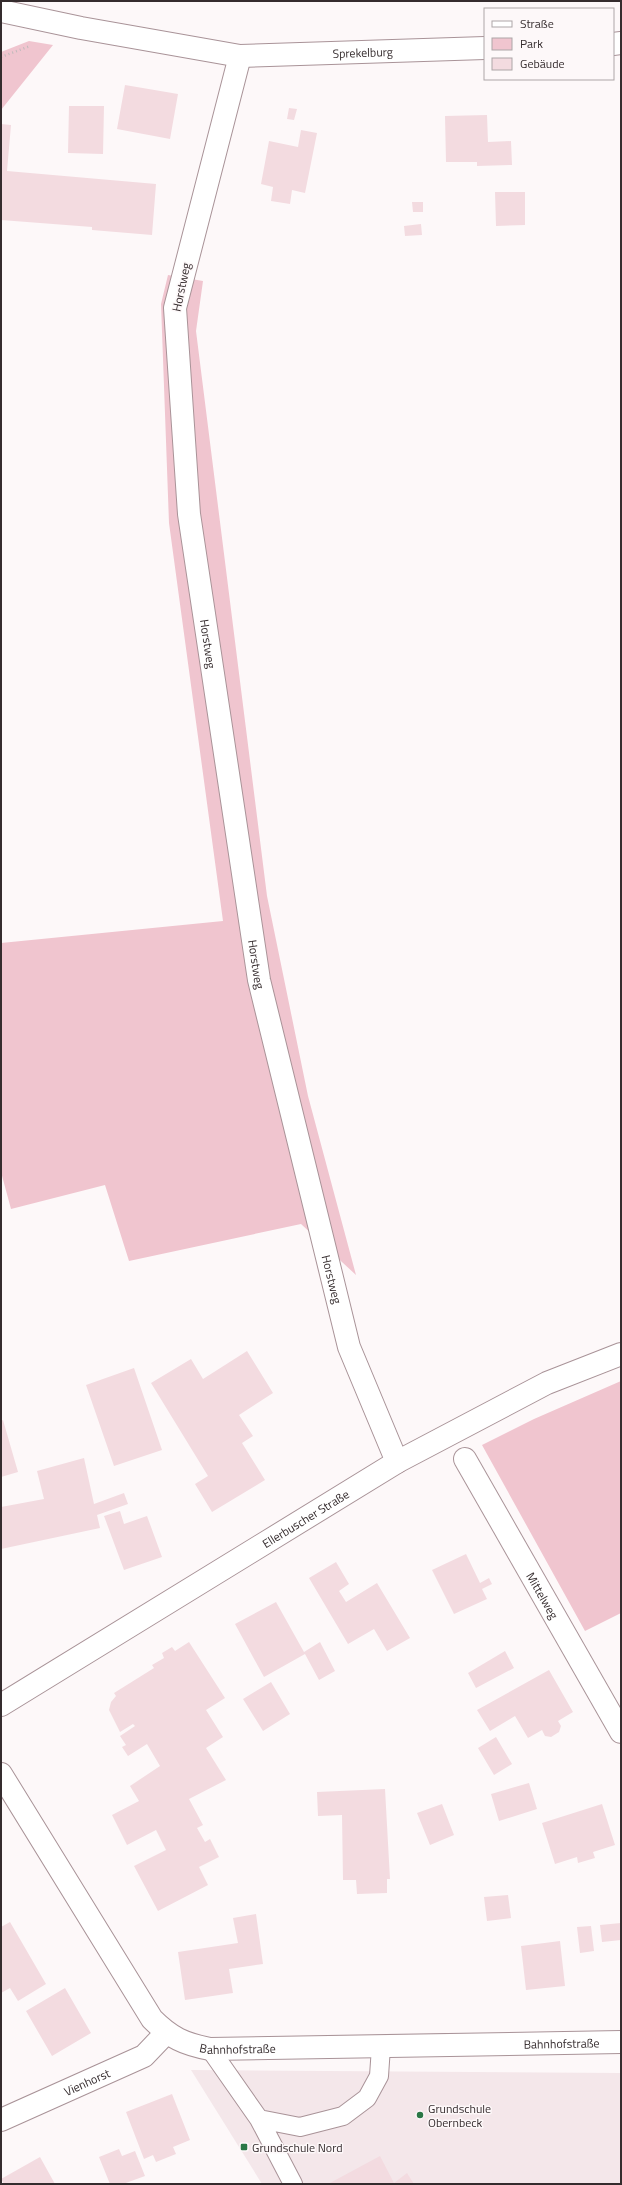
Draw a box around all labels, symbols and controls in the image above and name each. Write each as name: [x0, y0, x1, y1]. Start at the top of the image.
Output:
legend: [484, 8, 614, 80]
text: Straße: [520, 14, 554, 33]
text: Park: [520, 34, 543, 53]
street label: Sprekelburg: [332, 42, 393, 62]
text: Gebäude: [520, 54, 565, 73]
street label: Horstweg: [167, 261, 195, 313]
street label: Horstweg: [195, 618, 222, 670]
street label: Horstweg: [244, 938, 270, 991]
street label: Horstweg: [317, 1253, 348, 1306]
street label: Ellerbuscher Straße: [258, 1484, 352, 1552]
street label: Mittelweg: [522, 1568, 564, 1622]
street label: Bahnhofstraße: [523, 2033, 600, 2053]
street label: Bahnhofstraße: [198, 2038, 276, 2059]
street label: Vienhorst: [61, 2063, 114, 2100]
place label: Grundschule Obernbeck: [428, 2099, 491, 2132]
marker: Grundschule Obernbeck: [415, 2110, 425, 2120]
place label: Grundschule Nord: [252, 2138, 343, 2157]
marker: Grundschule Nord: [239, 2142, 249, 2152]

